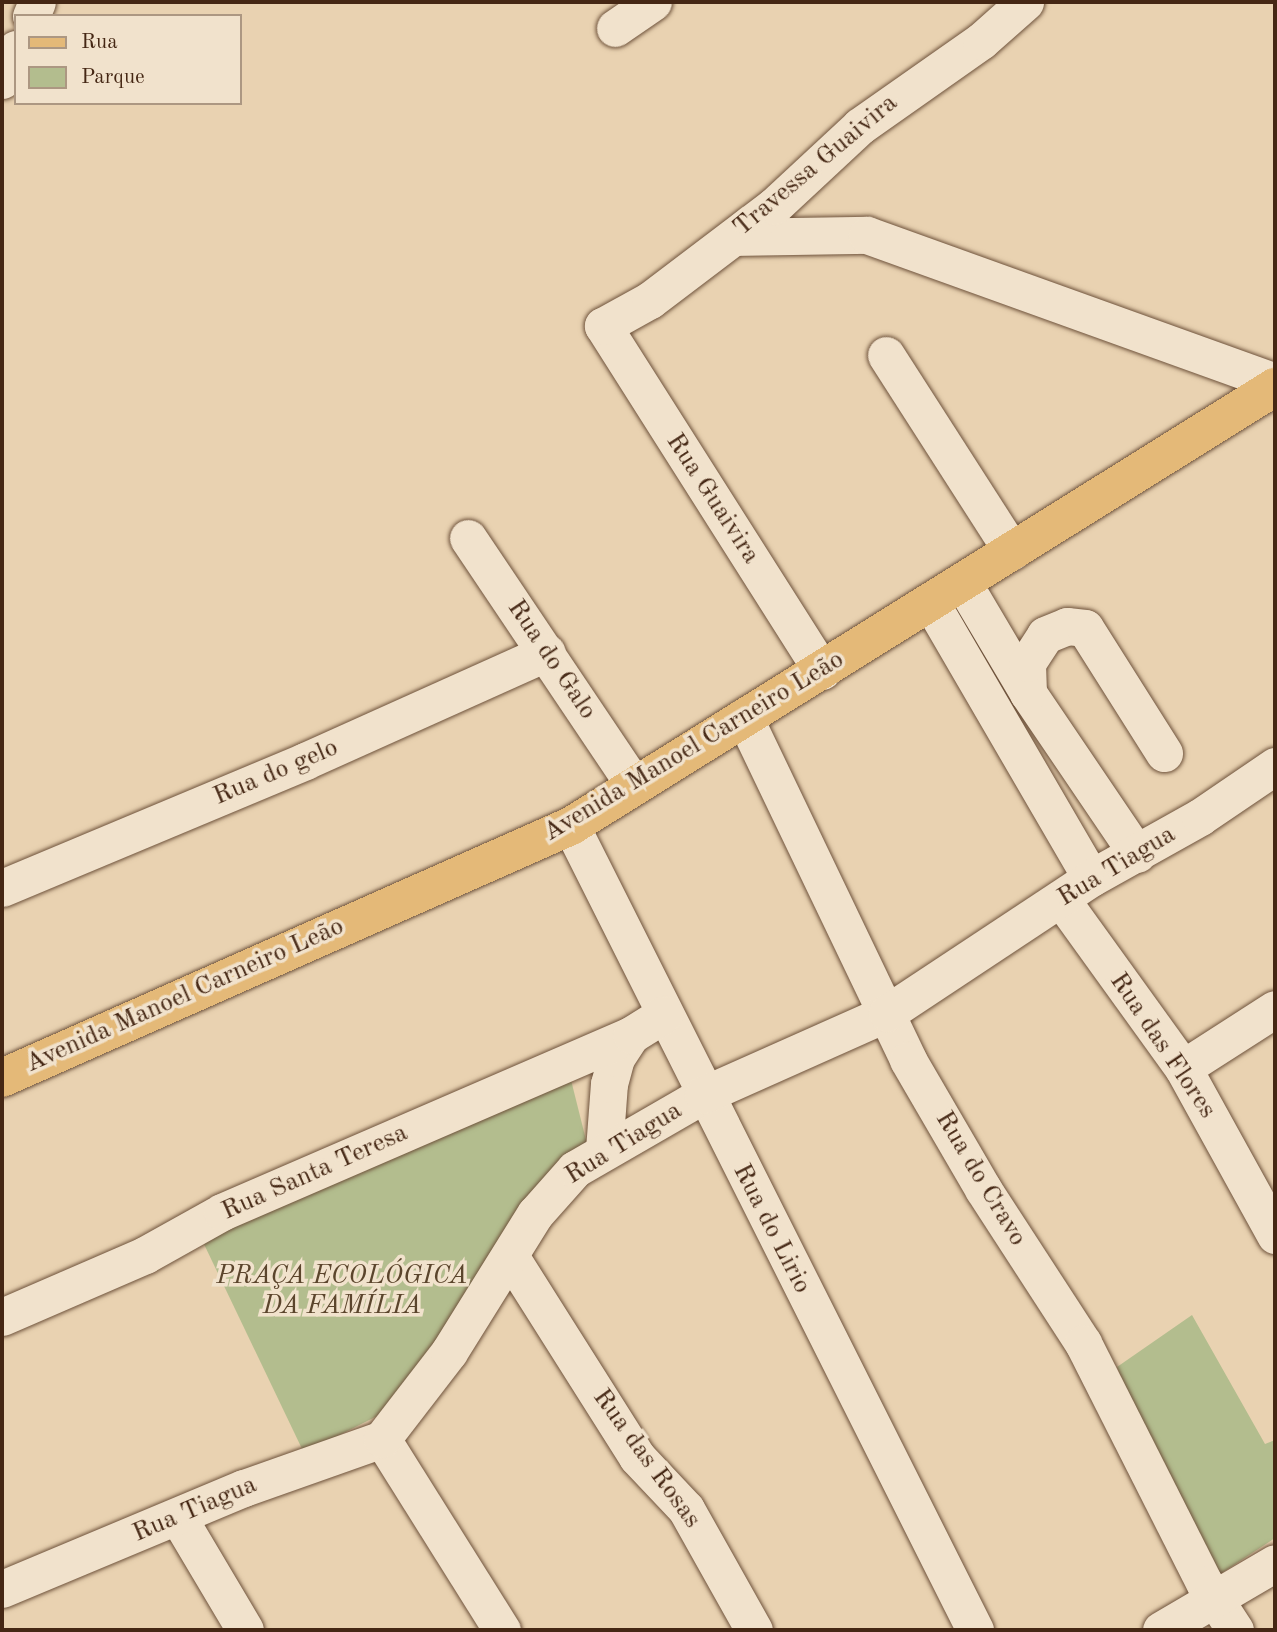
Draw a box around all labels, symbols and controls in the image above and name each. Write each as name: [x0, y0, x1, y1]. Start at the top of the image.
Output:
legend: [14, 14, 242, 105]
text: Rua: [81, 32, 118, 53]
text: Parque: [81, 67, 145, 88]
street label: Travessa Guaivira: [727, 88, 905, 244]
street label: Rua Guaivira: [658, 428, 766, 570]
street label: Rua do Galo: [500, 594, 602, 726]
street label: Avenida Manoel Carneiro Leão: [538, 645, 850, 849]
street label: Rua do gelo: [209, 733, 343, 813]
street label: Rua Tiagua: [1052, 820, 1182, 914]
street label: Avenida Manoel Carneiro Leão: [21, 912, 349, 1080]
street label: Rua das Flores: [1102, 967, 1222, 1125]
street label: Rua Tiagua: [560, 1096, 688, 1192]
street label: Rua do Cravo: [928, 1106, 1032, 1252]
street label: Rua Santa Teresa: [217, 1118, 413, 1228]
street label: Rua do Lirio: [725, 1159, 817, 1299]
park label: PRAÇA ECOLÓGICA DA FAMÍLIA: [216, 1261, 468, 1322]
street label: Rua das Rosas: [585, 1383, 707, 1535]
street label: Rua Tiagua: [128, 1470, 262, 1550]

